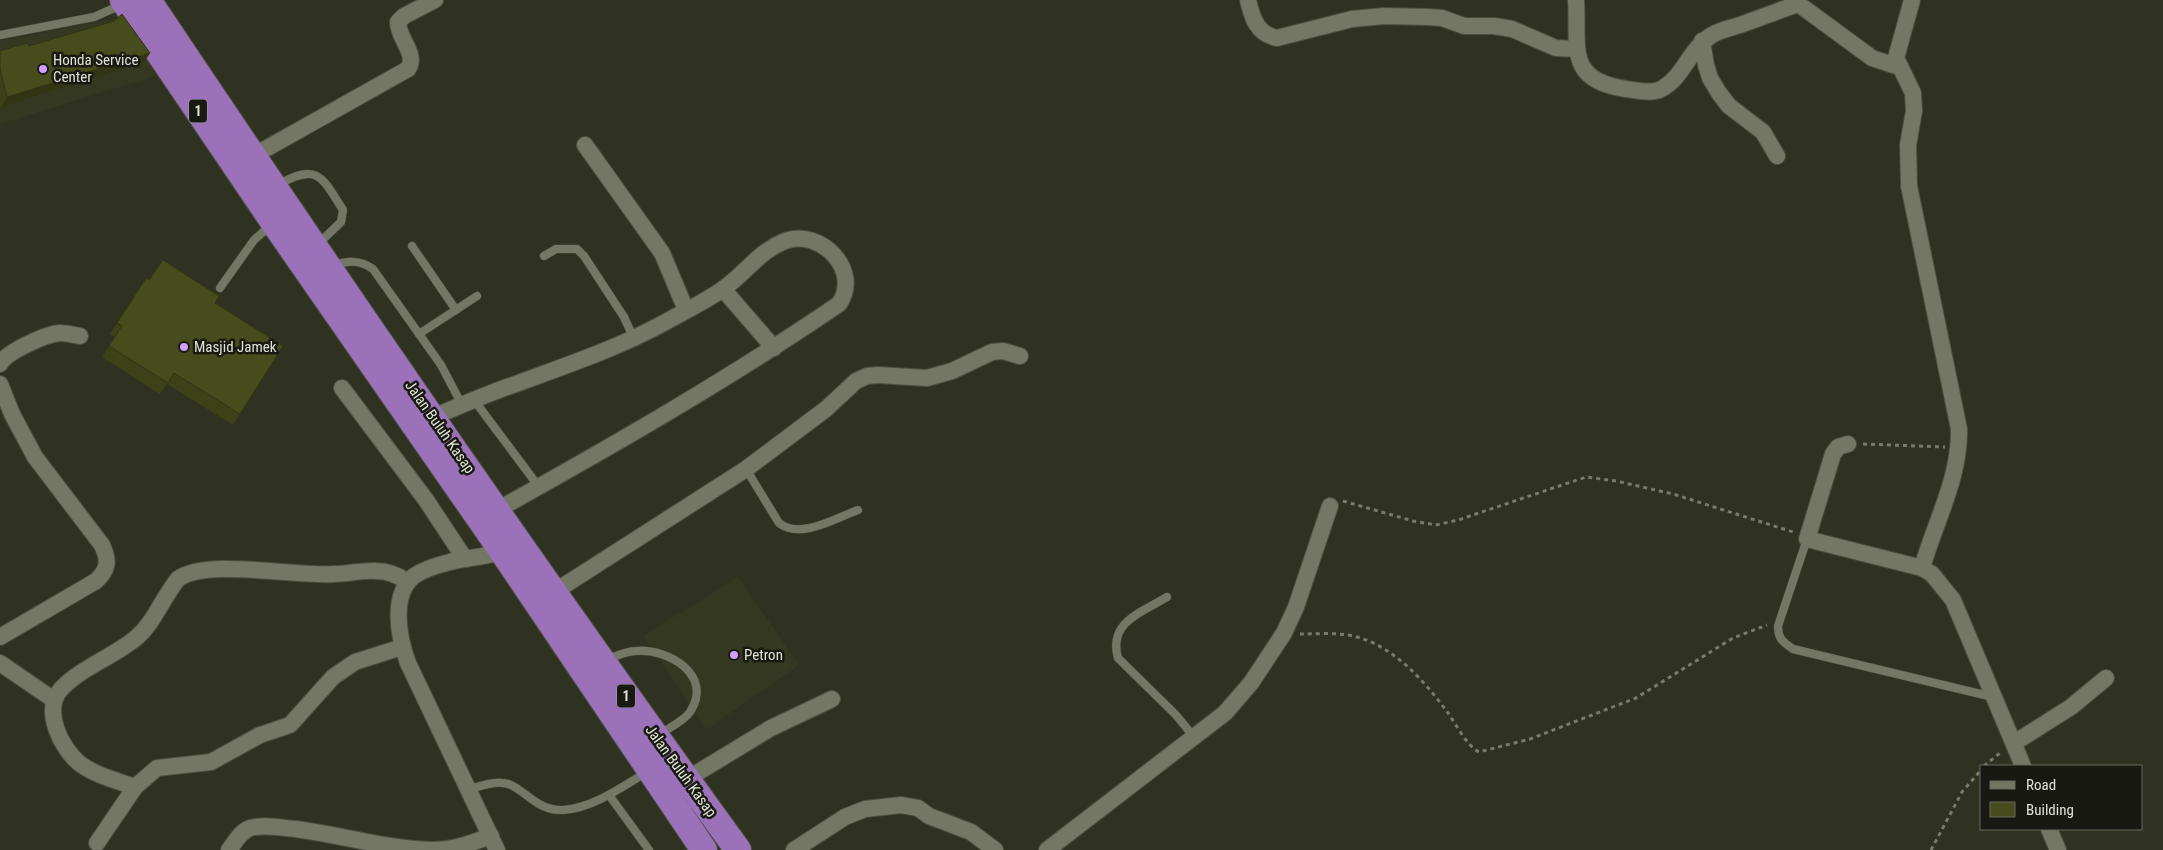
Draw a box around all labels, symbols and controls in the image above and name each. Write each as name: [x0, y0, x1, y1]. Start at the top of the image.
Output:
place label: Honda Service Center: [53, 51, 139, 86]
marker: Honda Service Center: [37, 63, 49, 75]
road number: 1: [189, 100, 207, 122]
place label: Masjid Jamek: [194, 338, 277, 356]
marker: Masjid Jamek: [178, 341, 190, 353]
street label: Jalan Buluh Kasap: [401, 377, 479, 477]
place label: Petron: [744, 646, 783, 664]
marker: Petron: [728, 649, 740, 661]
road number: 1: [617, 684, 635, 708]
street label: Jalan Buluh Kasap: [642, 721, 720, 821]
legend: [1980, 765, 2143, 830]
text: Road: [2026, 776, 2056, 794]
text: Building: [2026, 801, 2074, 819]

